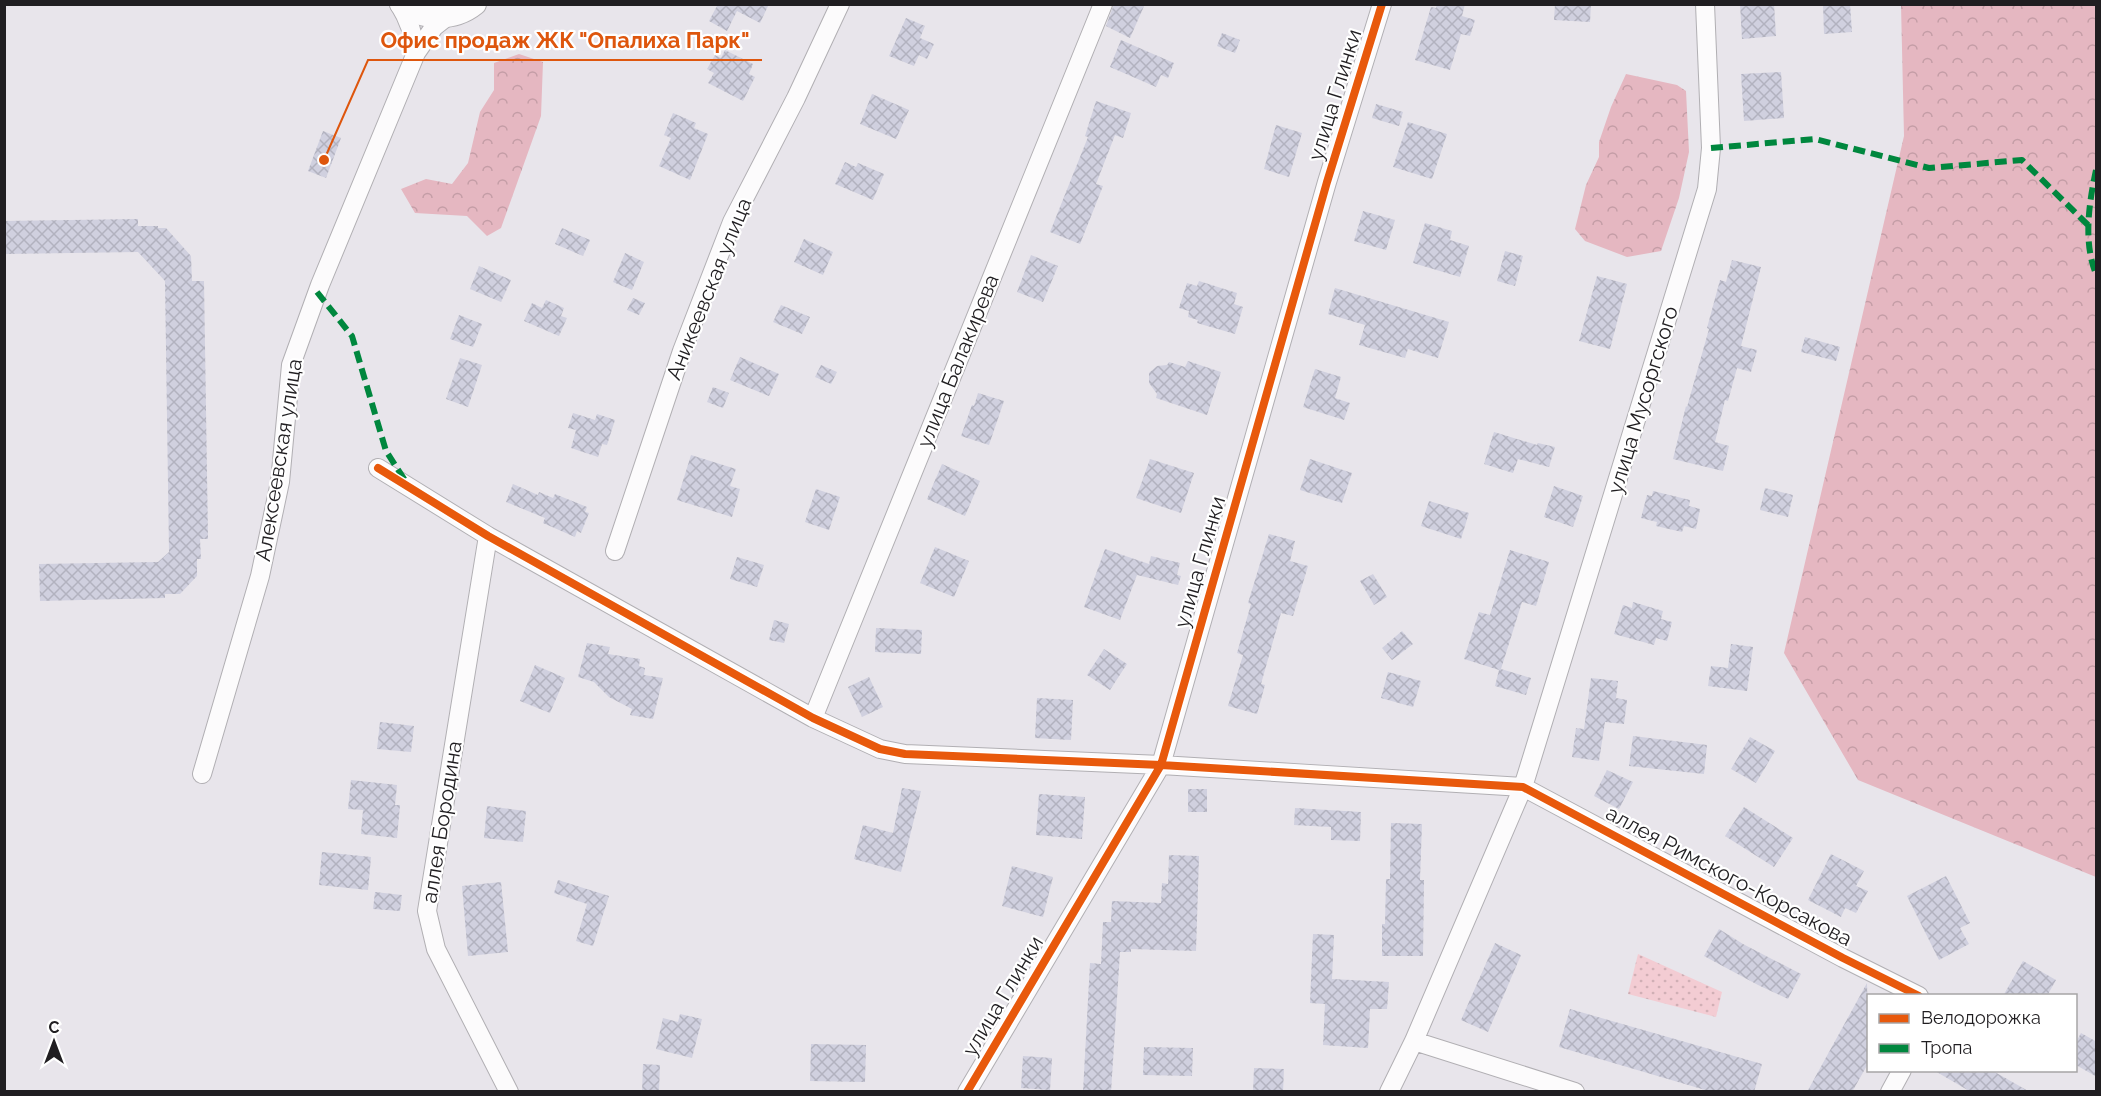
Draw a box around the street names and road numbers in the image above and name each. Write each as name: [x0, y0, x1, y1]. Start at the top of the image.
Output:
street label: улица Глинки: [1303, 26, 1366, 163]
street label: Аникеевская улица: [661, 194, 756, 383]
street label: улица Балакирева: [911, 271, 1004, 451]
street label: улица Мусоргского: [1602, 303, 1683, 497]
street label: Алексеевская улица: [250, 357, 307, 563]
street label: улица Глинки: [1169, 493, 1230, 631]
street label: аллея Бородина: [416, 739, 467, 905]
street label: аллея Римского-Корсакова: [1602, 800, 1857, 951]
street label: улица Глинки: [957, 931, 1048, 1060]

